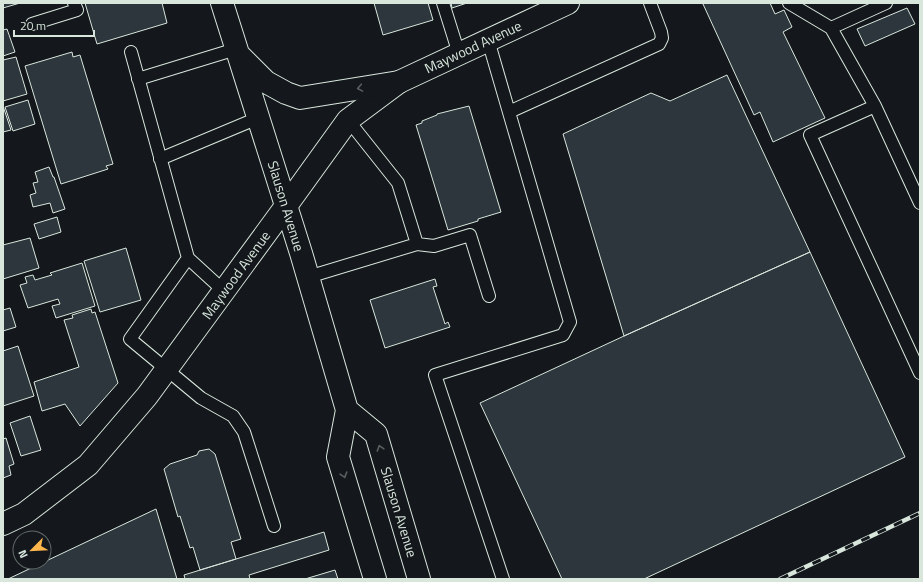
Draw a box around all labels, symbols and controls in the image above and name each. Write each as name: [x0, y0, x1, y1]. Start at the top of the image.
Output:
scale bar: [14, 12, 94, 38]
street label: Maywood Avenue: [421, 15, 525, 78]
text: 20 m: [20, 16, 46, 35]
one-way arrow: [357, 83, 364, 92]
street label: Slauson Avenue: [263, 158, 310, 254]
street label: Maywood Avenue: [196, 226, 275, 323]
one-way arrow: [376, 444, 385, 451]
street label: Slauson Avenue: [376, 464, 423, 560]
one-way arrow: [339, 471, 348, 478]
north arrow: [12, 530, 52, 570]
text: N: [14, 547, 32, 561]

